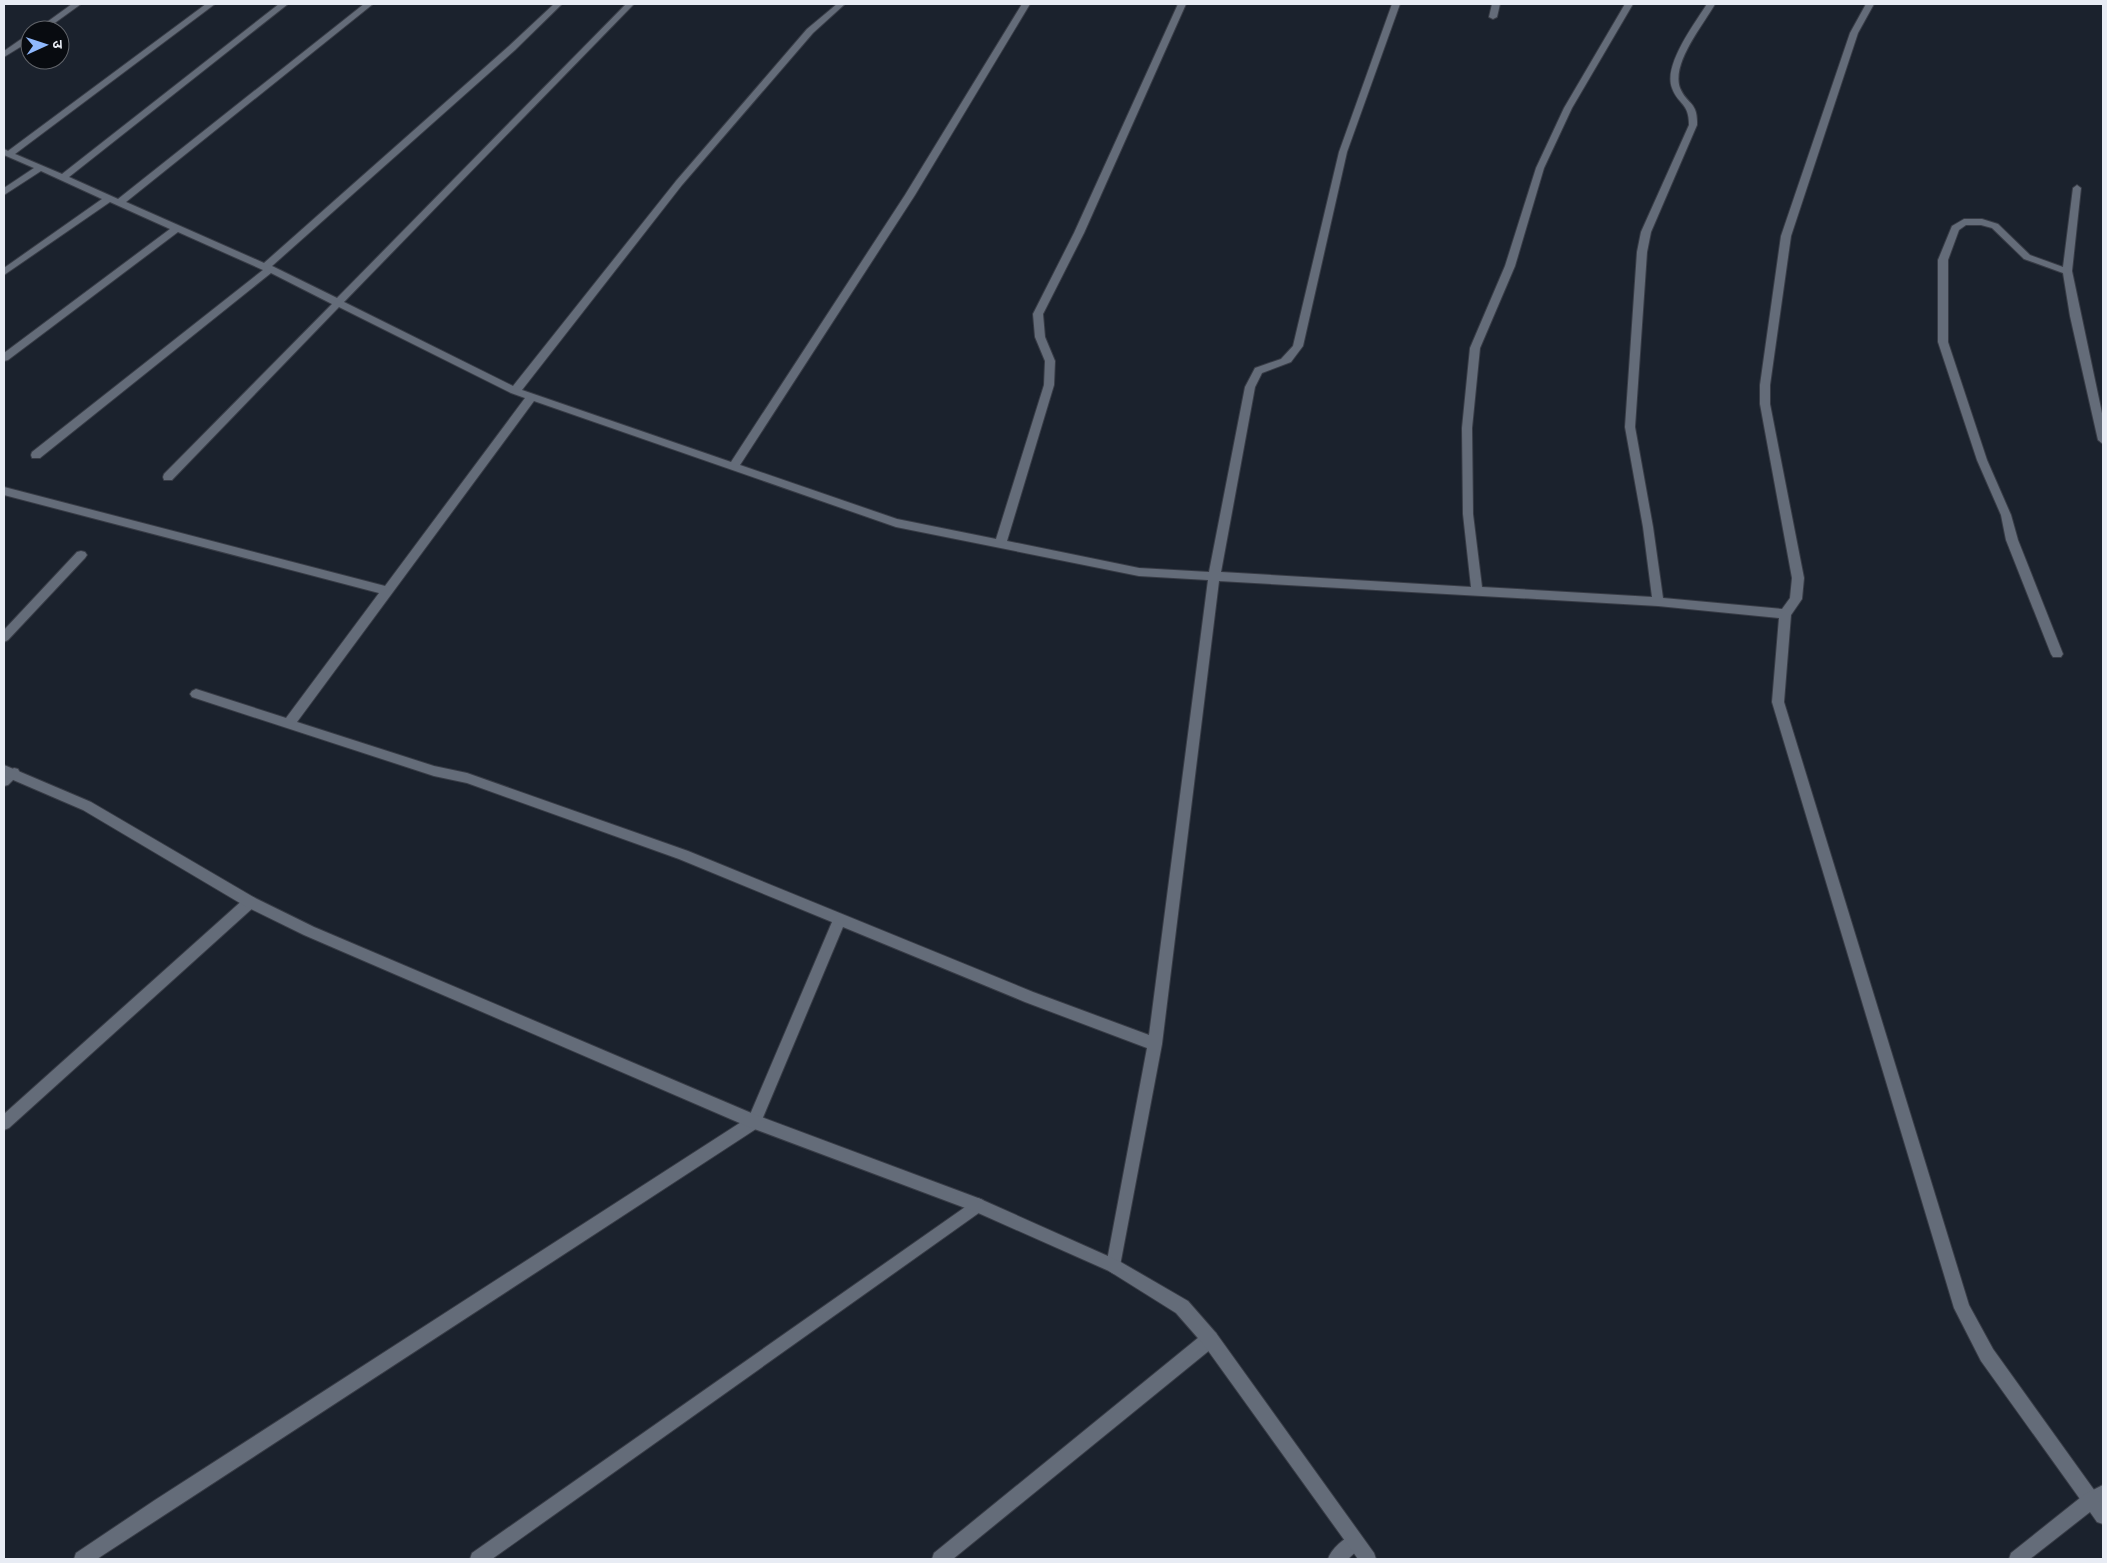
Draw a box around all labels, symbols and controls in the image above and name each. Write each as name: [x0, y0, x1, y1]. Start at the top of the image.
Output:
north arrow: [20, 20, 70, 70]
text: उ: [50, 40, 65, 50]

